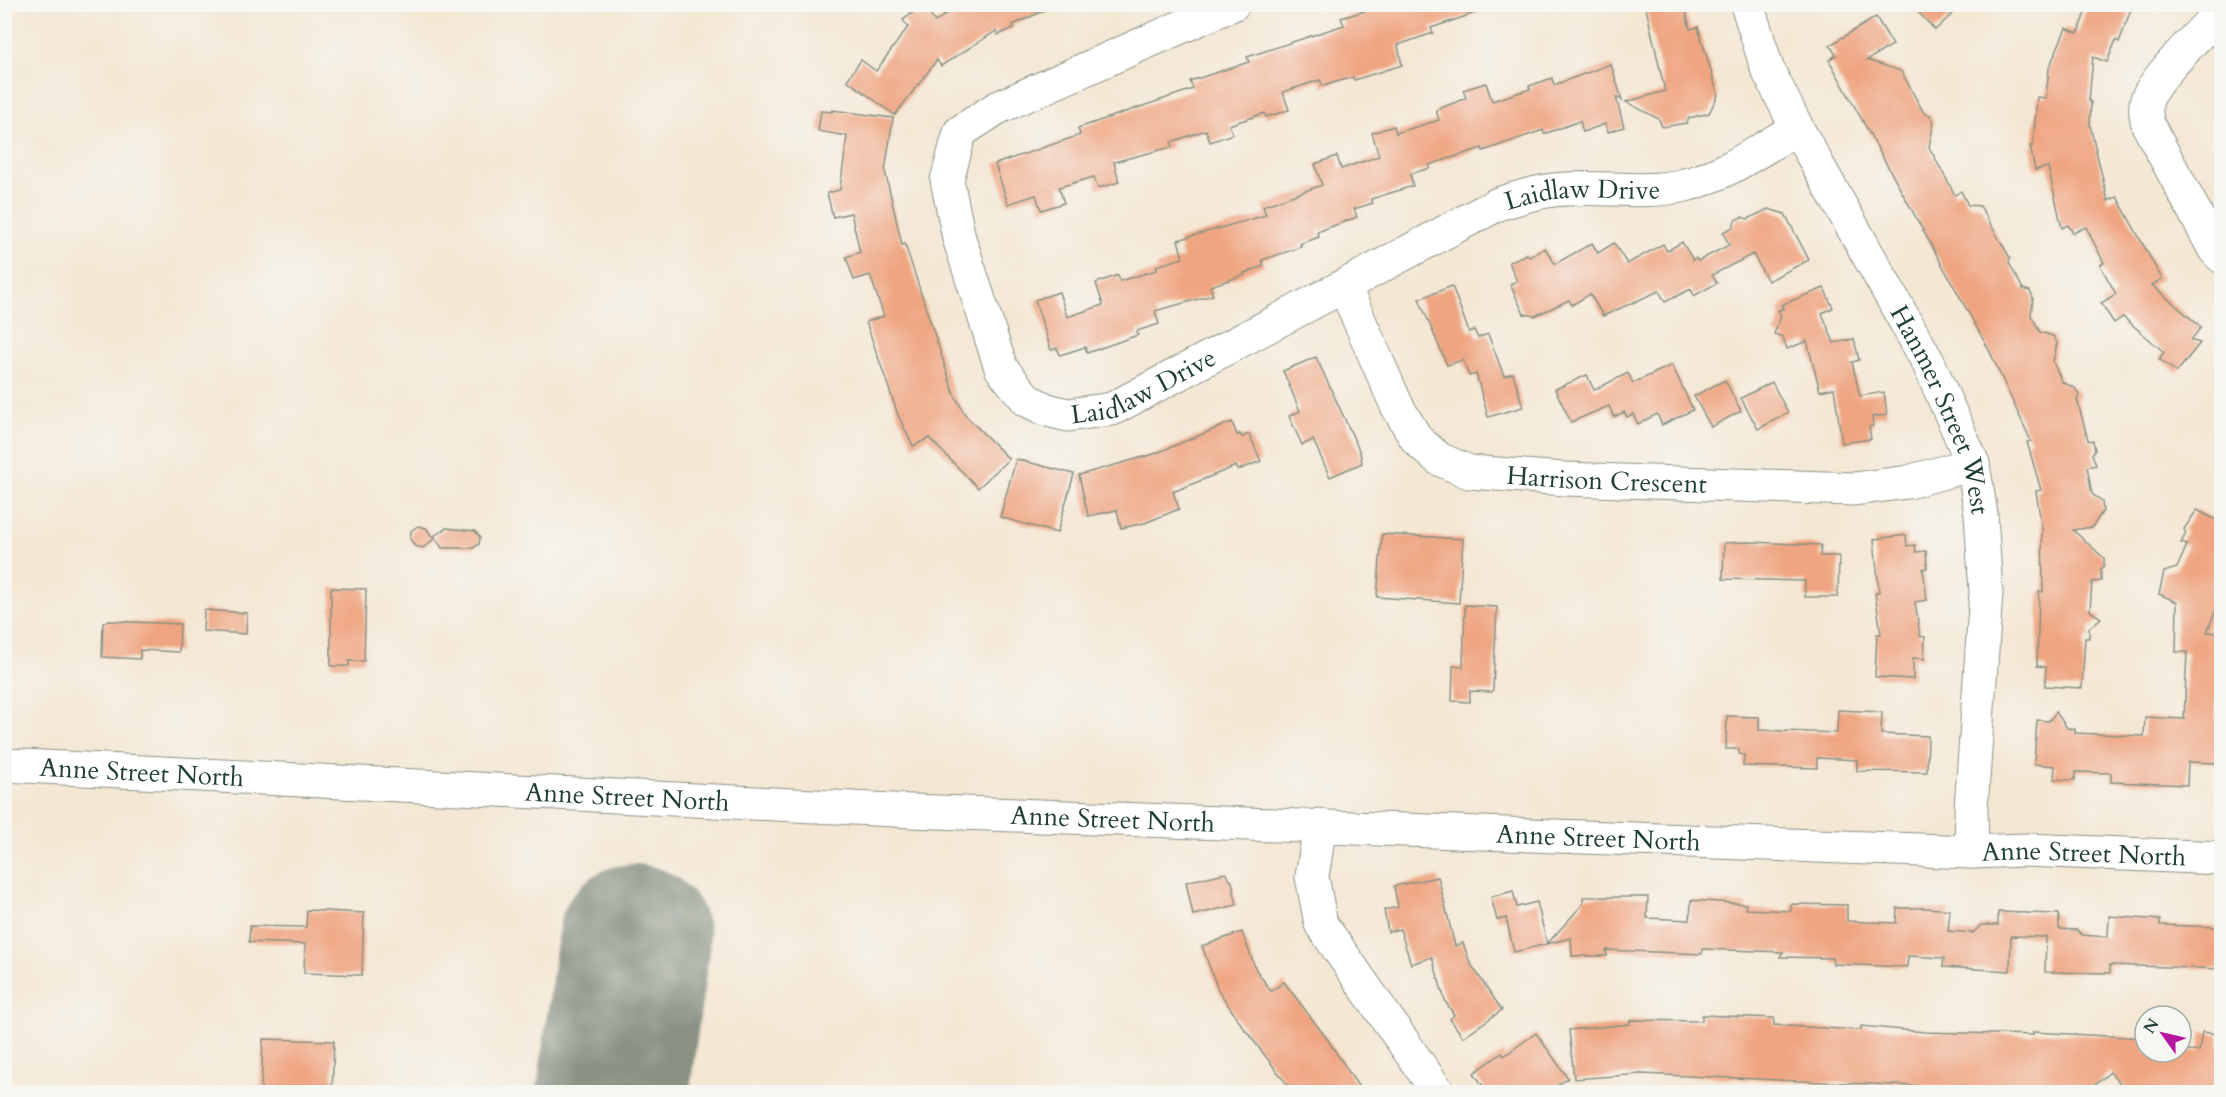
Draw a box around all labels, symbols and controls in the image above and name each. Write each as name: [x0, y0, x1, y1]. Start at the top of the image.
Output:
street label: Laidlaw Drive: [1500, 171, 1661, 219]
street label: Hanmer Street West: [1882, 299, 1998, 517]
street label: Laidlaw Drive: [1068, 340, 1222, 432]
street label: Harrison Crescent: [1505, 457, 1707, 501]
street label: Anne Street North: [39, 749, 245, 795]
street label: Anne Street North: [524, 774, 730, 819]
street label: Anne Street North: [1010, 797, 1216, 840]
street label: Anne Street North: [1495, 816, 1701, 859]
street label: Anne Street North: [1981, 832, 2187, 874]
north arrow: [2133, 1004, 2193, 1064]
text: N: [2138, 1014, 2164, 1038]

